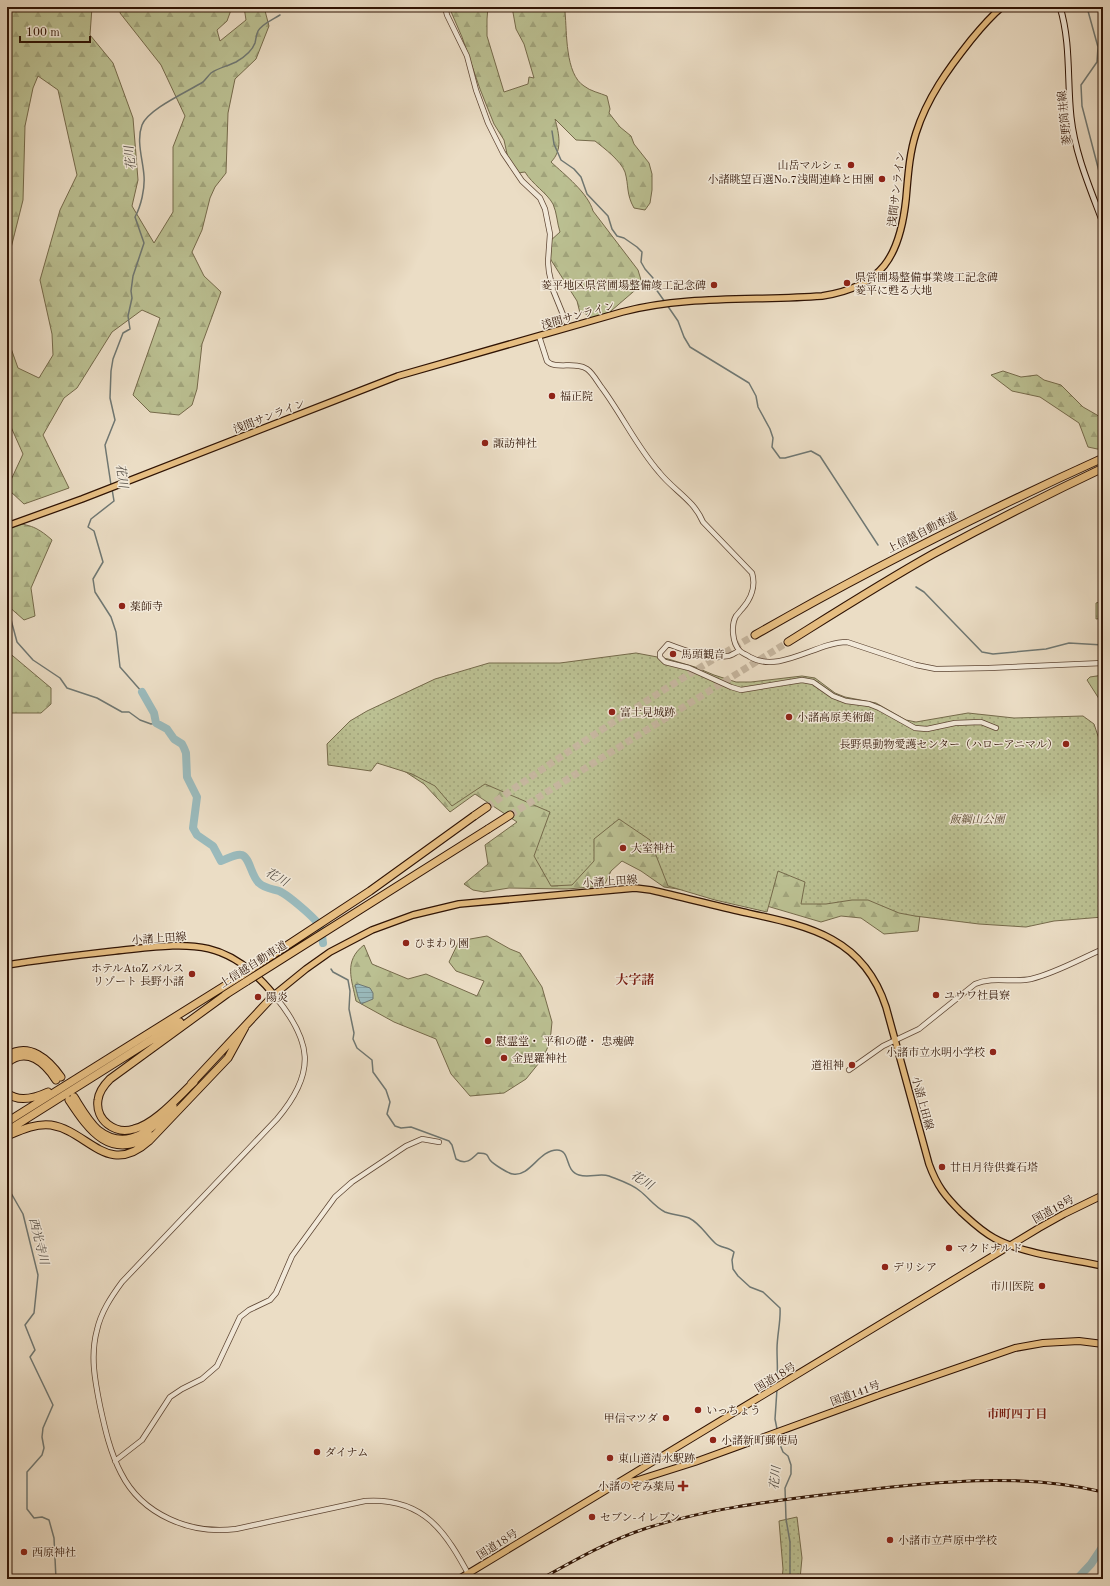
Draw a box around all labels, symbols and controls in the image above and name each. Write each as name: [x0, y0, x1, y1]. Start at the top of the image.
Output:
scale bar: [20, 18, 90, 44]
text: 100 m: [26, 27, 60, 39]
street label: 菱野筒井線: [1055, 90, 1074, 146]
water label: 花川: [122, 143, 138, 171]
street label: 浅間サンライン: [885, 150, 908, 228]
place label: 山岳マルシェ: [777, 159, 843, 172]
marker: 山岳マルシェ: [846, 160, 856, 170]
place label: 小諸眺望百選No.7浅間連峰と田園: [708, 173, 874, 186]
marker: 小諸眺望百選No.7浅間連峰と田園: [877, 174, 887, 184]
place label: 県営圃場整備事業竣工記念碑 菱平に甦る大地: [855, 271, 998, 297]
marker: 県営圃場整備事業竣工記念碑 菱平に甦る大地: [842, 278, 852, 288]
place label: 菱平地区県営圃場整備竣工記念碑: [541, 279, 706, 292]
marker: 菱平地区県営圃場整備竣工記念碑: [709, 280, 719, 290]
street label: 浅間サンライン: [540, 299, 617, 332]
place label: 福正院: [560, 390, 593, 403]
marker: 福正院: [547, 391, 557, 401]
street label: 浅間サンライン: [231, 397, 307, 436]
place label: 諏訪神社: [493, 437, 537, 450]
marker: 諏訪神社: [480, 438, 490, 448]
water label: 花川: [113, 463, 131, 491]
street label: 上信越自動車道: [885, 509, 959, 556]
place label: 薬師寺: [130, 600, 163, 613]
marker: 薬師寺: [117, 601, 127, 611]
place label: 馬頭観音: [681, 648, 725, 661]
marker: 馬頭観音: [668, 649, 678, 659]
place label: 富士見城跡: [620, 706, 675, 719]
marker: 富士見城跡: [607, 707, 617, 717]
place label: 小諸高原美術館: [797, 711, 874, 724]
marker: 小諸高原美術館: [784, 712, 794, 722]
place label: 長野県動物愛護センター（ハローアニマル）: [840, 738, 1058, 751]
marker: 長野県動物愛護センター（ハローアニマル）: [1061, 739, 1071, 749]
park label: 飯綱山公園: [950, 813, 1006, 826]
place label: 大室神社: [631, 842, 675, 855]
marker: 大室神社: [618, 843, 628, 853]
water label: 花川: [263, 865, 293, 890]
street label: 小諸上田線: [582, 873, 638, 890]
street label: 小諸上田線: [131, 930, 187, 947]
place label: ひまわり園: [414, 937, 469, 950]
marker: ひまわり園: [401, 938, 411, 948]
street label: 上信越自動車道: [217, 939, 289, 990]
place label: ホテルAtoZ バルス リゾート 長野小諸: [91, 963, 184, 988]
marker: ホテルAtoZ バルス リゾート 長野小諸: [187, 969, 197, 979]
district label: 大字諸: [615, 972, 655, 987]
place label: ユウワ社員寮: [944, 989, 1010, 1002]
marker: ユウワ社員寮: [931, 990, 941, 1000]
place label: 陽炎: [266, 991, 288, 1004]
marker: 陽炎: [253, 992, 263, 1002]
place label: 慰霊堂・ 平和の礎・ 忠魂碑: [496, 1035, 634, 1048]
marker: 慰霊堂・ 平和の礎・ 忠魂碑: [483, 1036, 493, 1046]
place label: 小諸市立水明小学校: [886, 1046, 985, 1059]
marker: 小諸市立水明小学校: [988, 1047, 998, 1057]
place label: 金毘羅神社: [512, 1052, 567, 1065]
marker: 金毘羅神社: [499, 1053, 509, 1063]
place label: 道祖神: [811, 1059, 844, 1072]
marker: 道祖神: [847, 1060, 857, 1070]
street label: 小諸上田線: [909, 1075, 936, 1131]
place label: 廿日月待供養石塔: [950, 1161, 1038, 1174]
marker: 廿日月待供養石塔: [937, 1162, 947, 1172]
water label: 花川: [628, 1168, 658, 1193]
street label: 国道18号: [1030, 1193, 1076, 1226]
water label: 西光寺川: [26, 1216, 52, 1268]
marker: マクドナルド: [944, 1243, 954, 1253]
place label: マクドナルド: [957, 1243, 1022, 1255]
marker: デリシア: [880, 1262, 890, 1272]
place label: デリシア: [893, 1262, 937, 1274]
place label: 市川医院: [990, 1280, 1034, 1293]
marker: 市川医院: [1037, 1281, 1047, 1291]
street label: 国道18号: [752, 1360, 798, 1395]
street label: 国道141号: [828, 1378, 882, 1408]
marker: いっちょう: [693, 1405, 703, 1415]
place label: いっちょう: [706, 1405, 761, 1417]
district label: 市町四丁目: [987, 1407, 1047, 1421]
place label: 甲信マツダ: [603, 1412, 658, 1425]
marker: 甲信マツダ: [661, 1413, 671, 1423]
place label: 小諸新町郵便局: [721, 1434, 798, 1447]
marker: 小諸新町郵便局: [708, 1435, 718, 1445]
marker: ダイナム: [312, 1447, 322, 1457]
place label: ダイナム: [325, 1447, 368, 1459]
place label: 東山道清水駅跡: [618, 1452, 695, 1465]
marker: 東山道清水駅跡: [605, 1453, 615, 1463]
water label: 花川: [767, 1463, 783, 1491]
place label: 小諸のぞみ薬局: [598, 1480, 675, 1493]
marker: 小諸のぞみ薬局: [678, 1481, 688, 1491]
place label: セブン-イレブン: [600, 1511, 680, 1524]
marker: セブン-イレブン: [587, 1512, 597, 1522]
street label: 国道18号: [474, 1527, 520, 1562]
place label: 小諸市立芦原中学校: [898, 1534, 997, 1547]
marker: 小諸市立芦原中学校: [885, 1535, 895, 1545]
place label: 西原神社: [32, 1546, 76, 1559]
marker: 西原神社: [19, 1547, 29, 1557]

